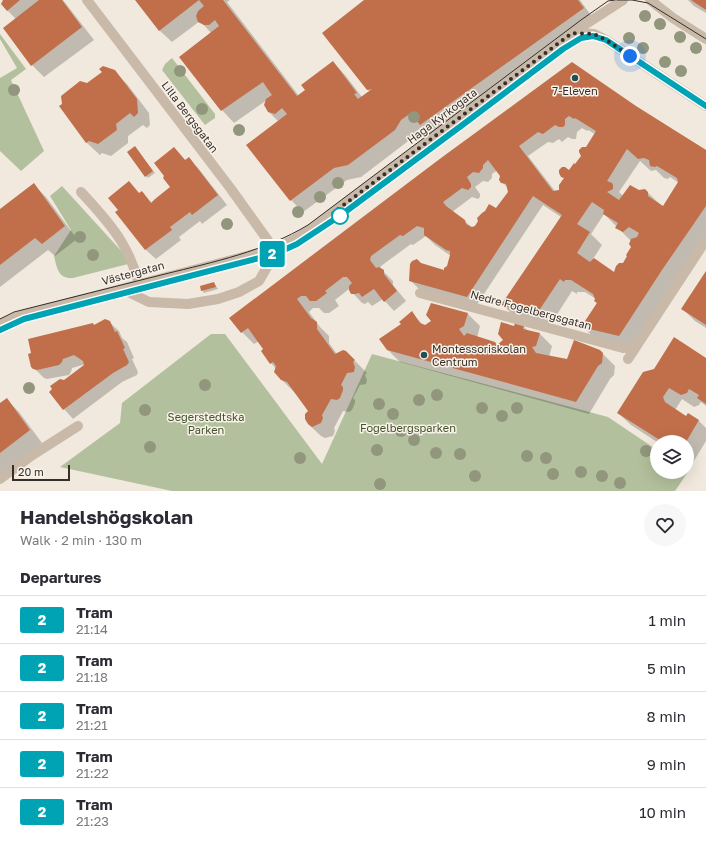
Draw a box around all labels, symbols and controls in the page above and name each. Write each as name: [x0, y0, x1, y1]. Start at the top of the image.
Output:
your location: [620, 46, 640, 66]
marker: 7-Eleven: [570, 73, 580, 83]
street label: Lilla Bergsgatan: [159, 78, 221, 155]
place label: 7-Eleven: [552, 84, 598, 97]
street label: Haga Kyrkogata: [404, 85, 479, 146]
unlabelled marker: [331, 207, 349, 225]
line badge: 2: [259, 241, 285, 267]
text: 2: [268, 245, 276, 262]
street label: Västergatan: [100, 258, 166, 287]
street label: Nedre Fogelbergsgatan: [469, 287, 593, 332]
place label: Montessoriskolan Centrum: [432, 342, 526, 368]
marker: Montessoriskolan Centrum: [419, 350, 429, 360]
park label: Segerstedtska Parken: [168, 410, 244, 436]
park label: Fogelbergsparken: [360, 421, 456, 434]
map controls: [650, 435, 694, 479]
button: layers: [650, 435, 694, 479]
scale bar: [12, 463, 70, 482]
text: 20 m: [18, 465, 44, 478]
button: heart: [644, 504, 686, 546]
text: Handelshögskolan: [20, 505, 193, 528]
text: Walk · 2 min · 130 m: [20, 532, 142, 548]
text: Departures: [20, 568, 101, 586]
text: Tram: [76, 603, 113, 621]
text: 2: [38, 611, 46, 628]
text: 1 min: [648, 611, 686, 629]
text: 21:14: [76, 621, 108, 637]
text: Tram: [76, 651, 113, 669]
text: 2: [38, 659, 46, 676]
text: 5 min: [647, 659, 686, 677]
text: 21:18: [76, 669, 108, 685]
text: Tram: [76, 699, 113, 717]
text: 2: [38, 707, 46, 724]
text: 8 min: [647, 707, 686, 725]
text: 21:21: [76, 717, 108, 733]
text: Tram: [76, 747, 113, 765]
text: 2: [38, 755, 46, 772]
text: 9 min: [647, 755, 686, 773]
text: 21:22: [76, 765, 109, 781]
text: Tram: [76, 795, 113, 813]
text: 2: [38, 803, 46, 820]
text: 10 min: [639, 803, 686, 821]
text: 21:23: [76, 813, 109, 829]

